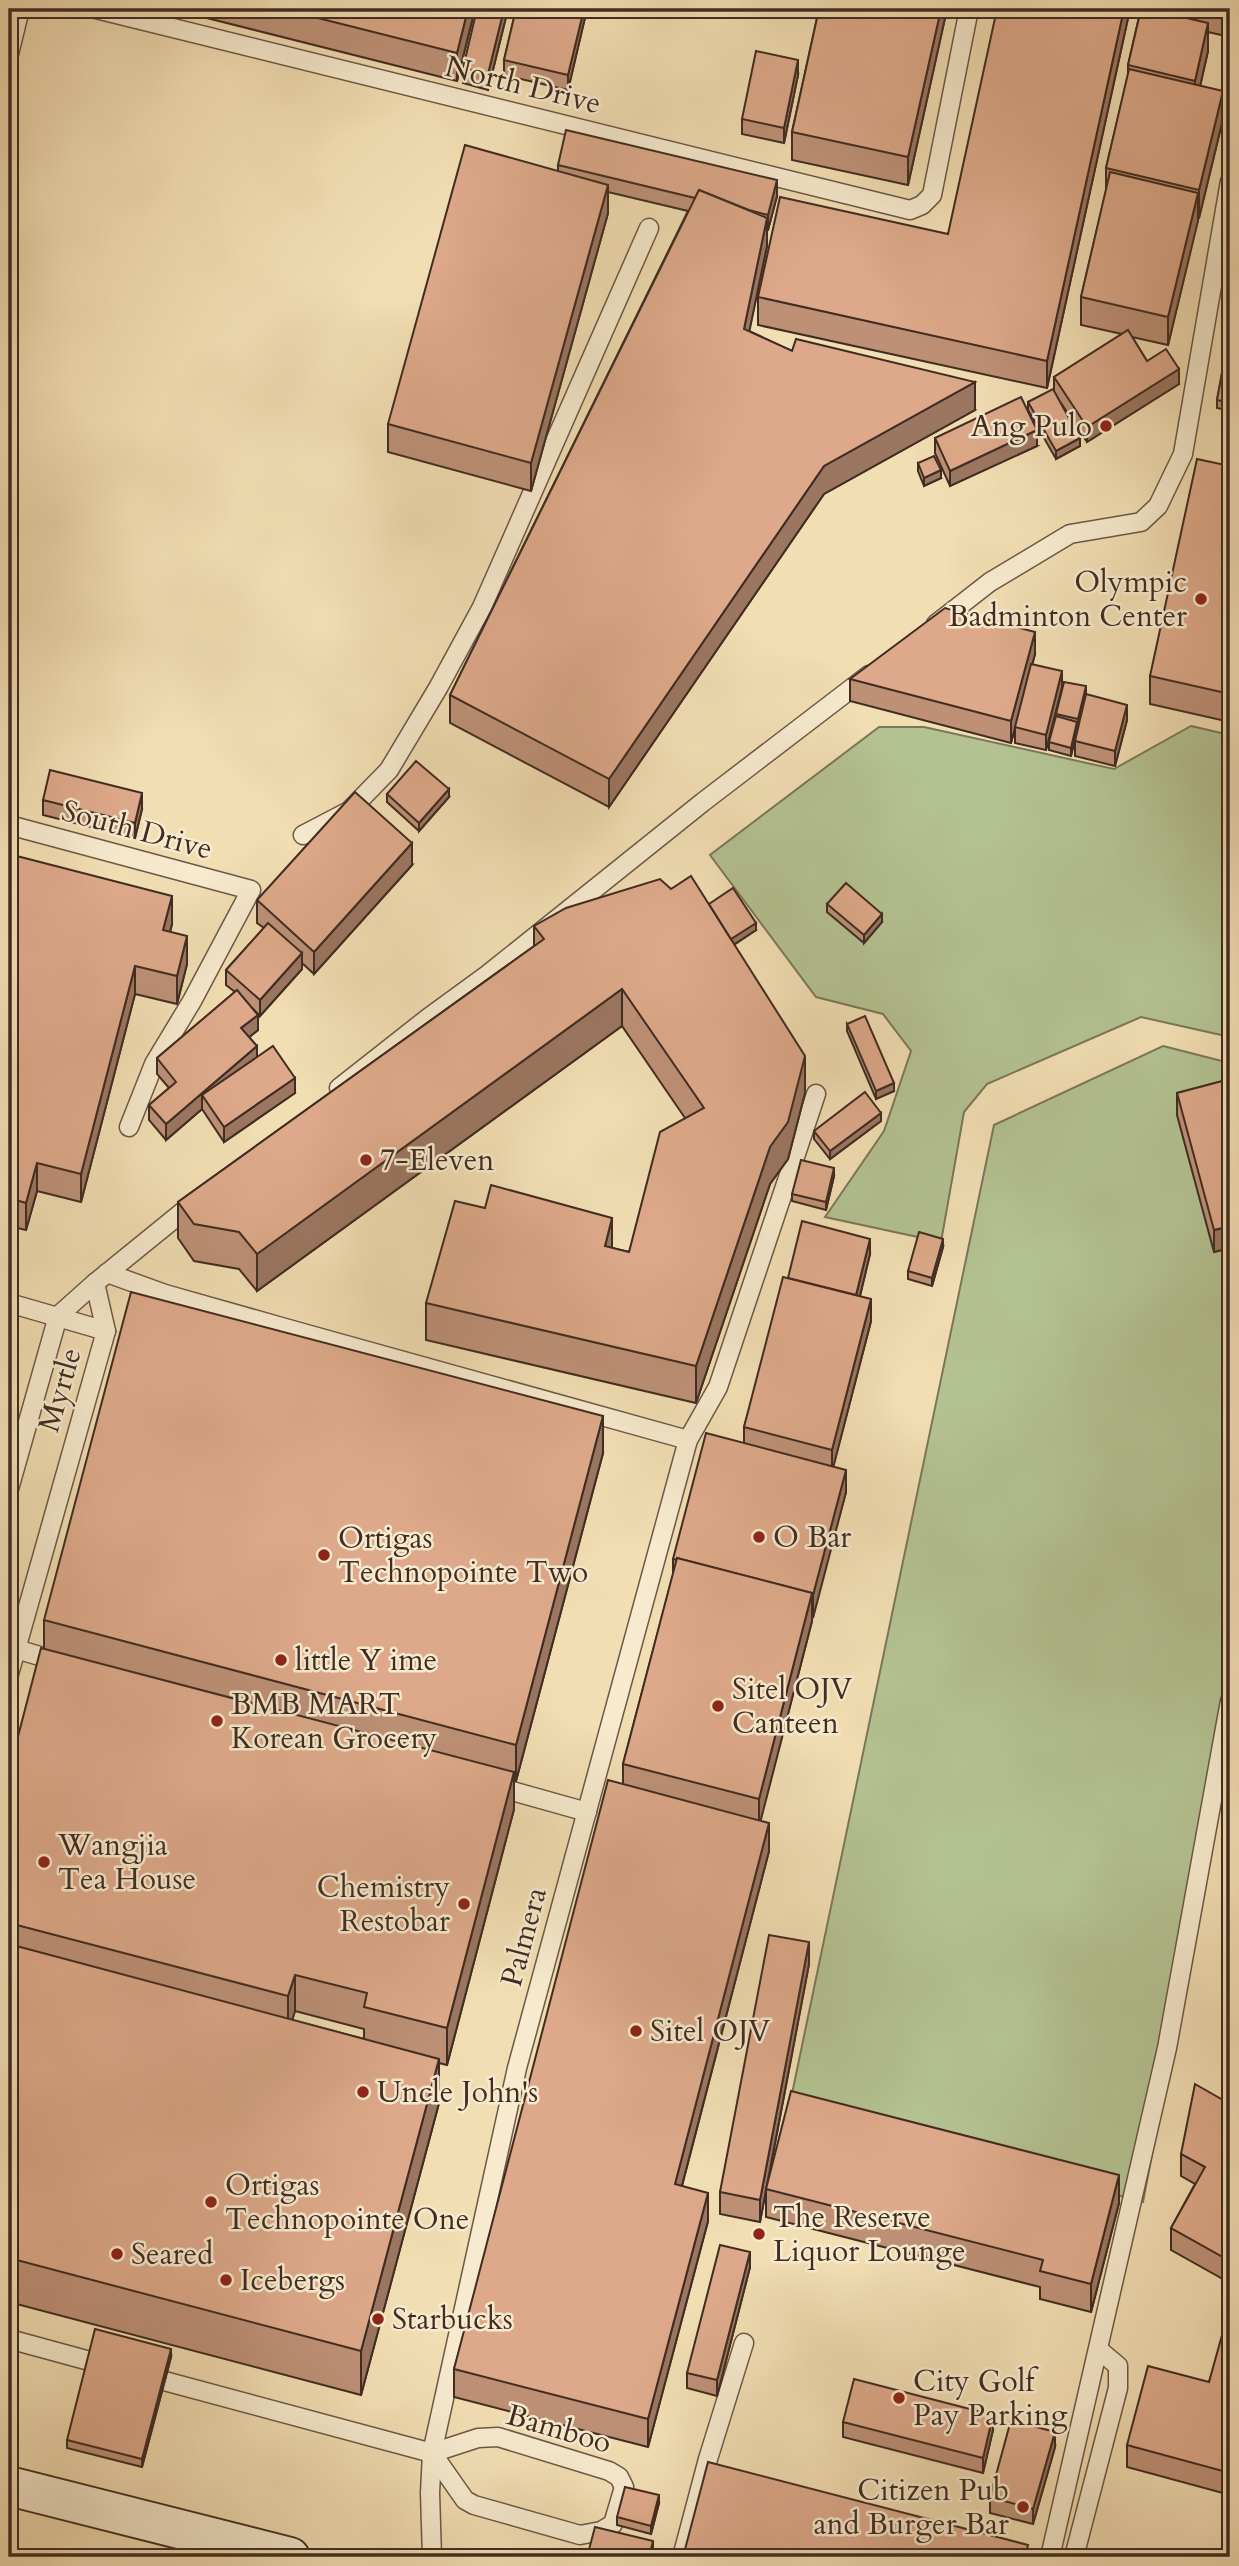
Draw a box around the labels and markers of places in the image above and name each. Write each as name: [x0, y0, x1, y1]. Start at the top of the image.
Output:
place label: Ang Pulo: [971, 406, 1092, 447]
marker: Ang Pulo: [1098, 418, 1114, 434]
place label: Olympic Badminton Center: [948, 562, 1187, 637]
marker: Olympic Badminton Center: [1193, 591, 1209, 607]
place label: 7-Eleven: [380, 1140, 494, 1181]
marker: 7-Eleven: [358, 1152, 374, 1168]
place label: O Bar: [773, 1517, 851, 1558]
place label: Ortigas Technopointe Two: [338, 1518, 588, 1593]
marker: O Bar: [751, 1529, 767, 1545]
marker: Ortigas Technopointe Two: [316, 1547, 332, 1563]
place label: little Y ime: [295, 1640, 437, 1681]
marker: little Y ime: [273, 1652, 289, 1668]
place label: Sitel OJV Canteen: [732, 1669, 852, 1744]
place label: BMB MART Korean Grocery: [231, 1684, 437, 1759]
marker: Sitel OJV Canteen: [710, 1698, 726, 1714]
marker: BMB MART Korean Grocery: [209, 1713, 225, 1729]
place label: Wangjia Tea House: [57, 1825, 196, 1900]
marker: Wangjia Tea House: [36, 1854, 52, 1870]
place label: Chemistry Restobar: [317, 1867, 450, 1942]
marker: Chemistry Restobar: [456, 1896, 472, 1912]
place label: Sitel OJV: [650, 2011, 770, 2052]
marker: Sitel OJV: [628, 2023, 644, 2039]
place label: Uncle John's: [377, 2072, 538, 2113]
marker: Uncle John's: [355, 2084, 371, 2100]
place label: Ortigas Technopointe One: [225, 2165, 469, 2240]
marker: Ortigas Technopointe One: [203, 2194, 219, 2210]
place label: The Reserve Liquor Lounge: [773, 2197, 966, 2272]
marker: The Reserve Liquor Lounge: [751, 2226, 767, 2242]
place label: Seared: [131, 2234, 213, 2275]
marker: Seared: [109, 2246, 125, 2262]
place label: Icebergs: [240, 2260, 345, 2301]
marker: Icebergs: [218, 2272, 234, 2288]
place label: Starbucks: [392, 2299, 513, 2340]
marker: Starbucks: [370, 2311, 386, 2327]
place label: City Golf Pay Parking: [913, 2361, 1068, 2436]
marker: City Golf Pay Parking: [891, 2390, 907, 2406]
place label: Citizen Pub and Burger Bar: [813, 2470, 1009, 2545]
marker: Citizen Pub and Burger Bar: [1015, 2499, 1031, 2515]

